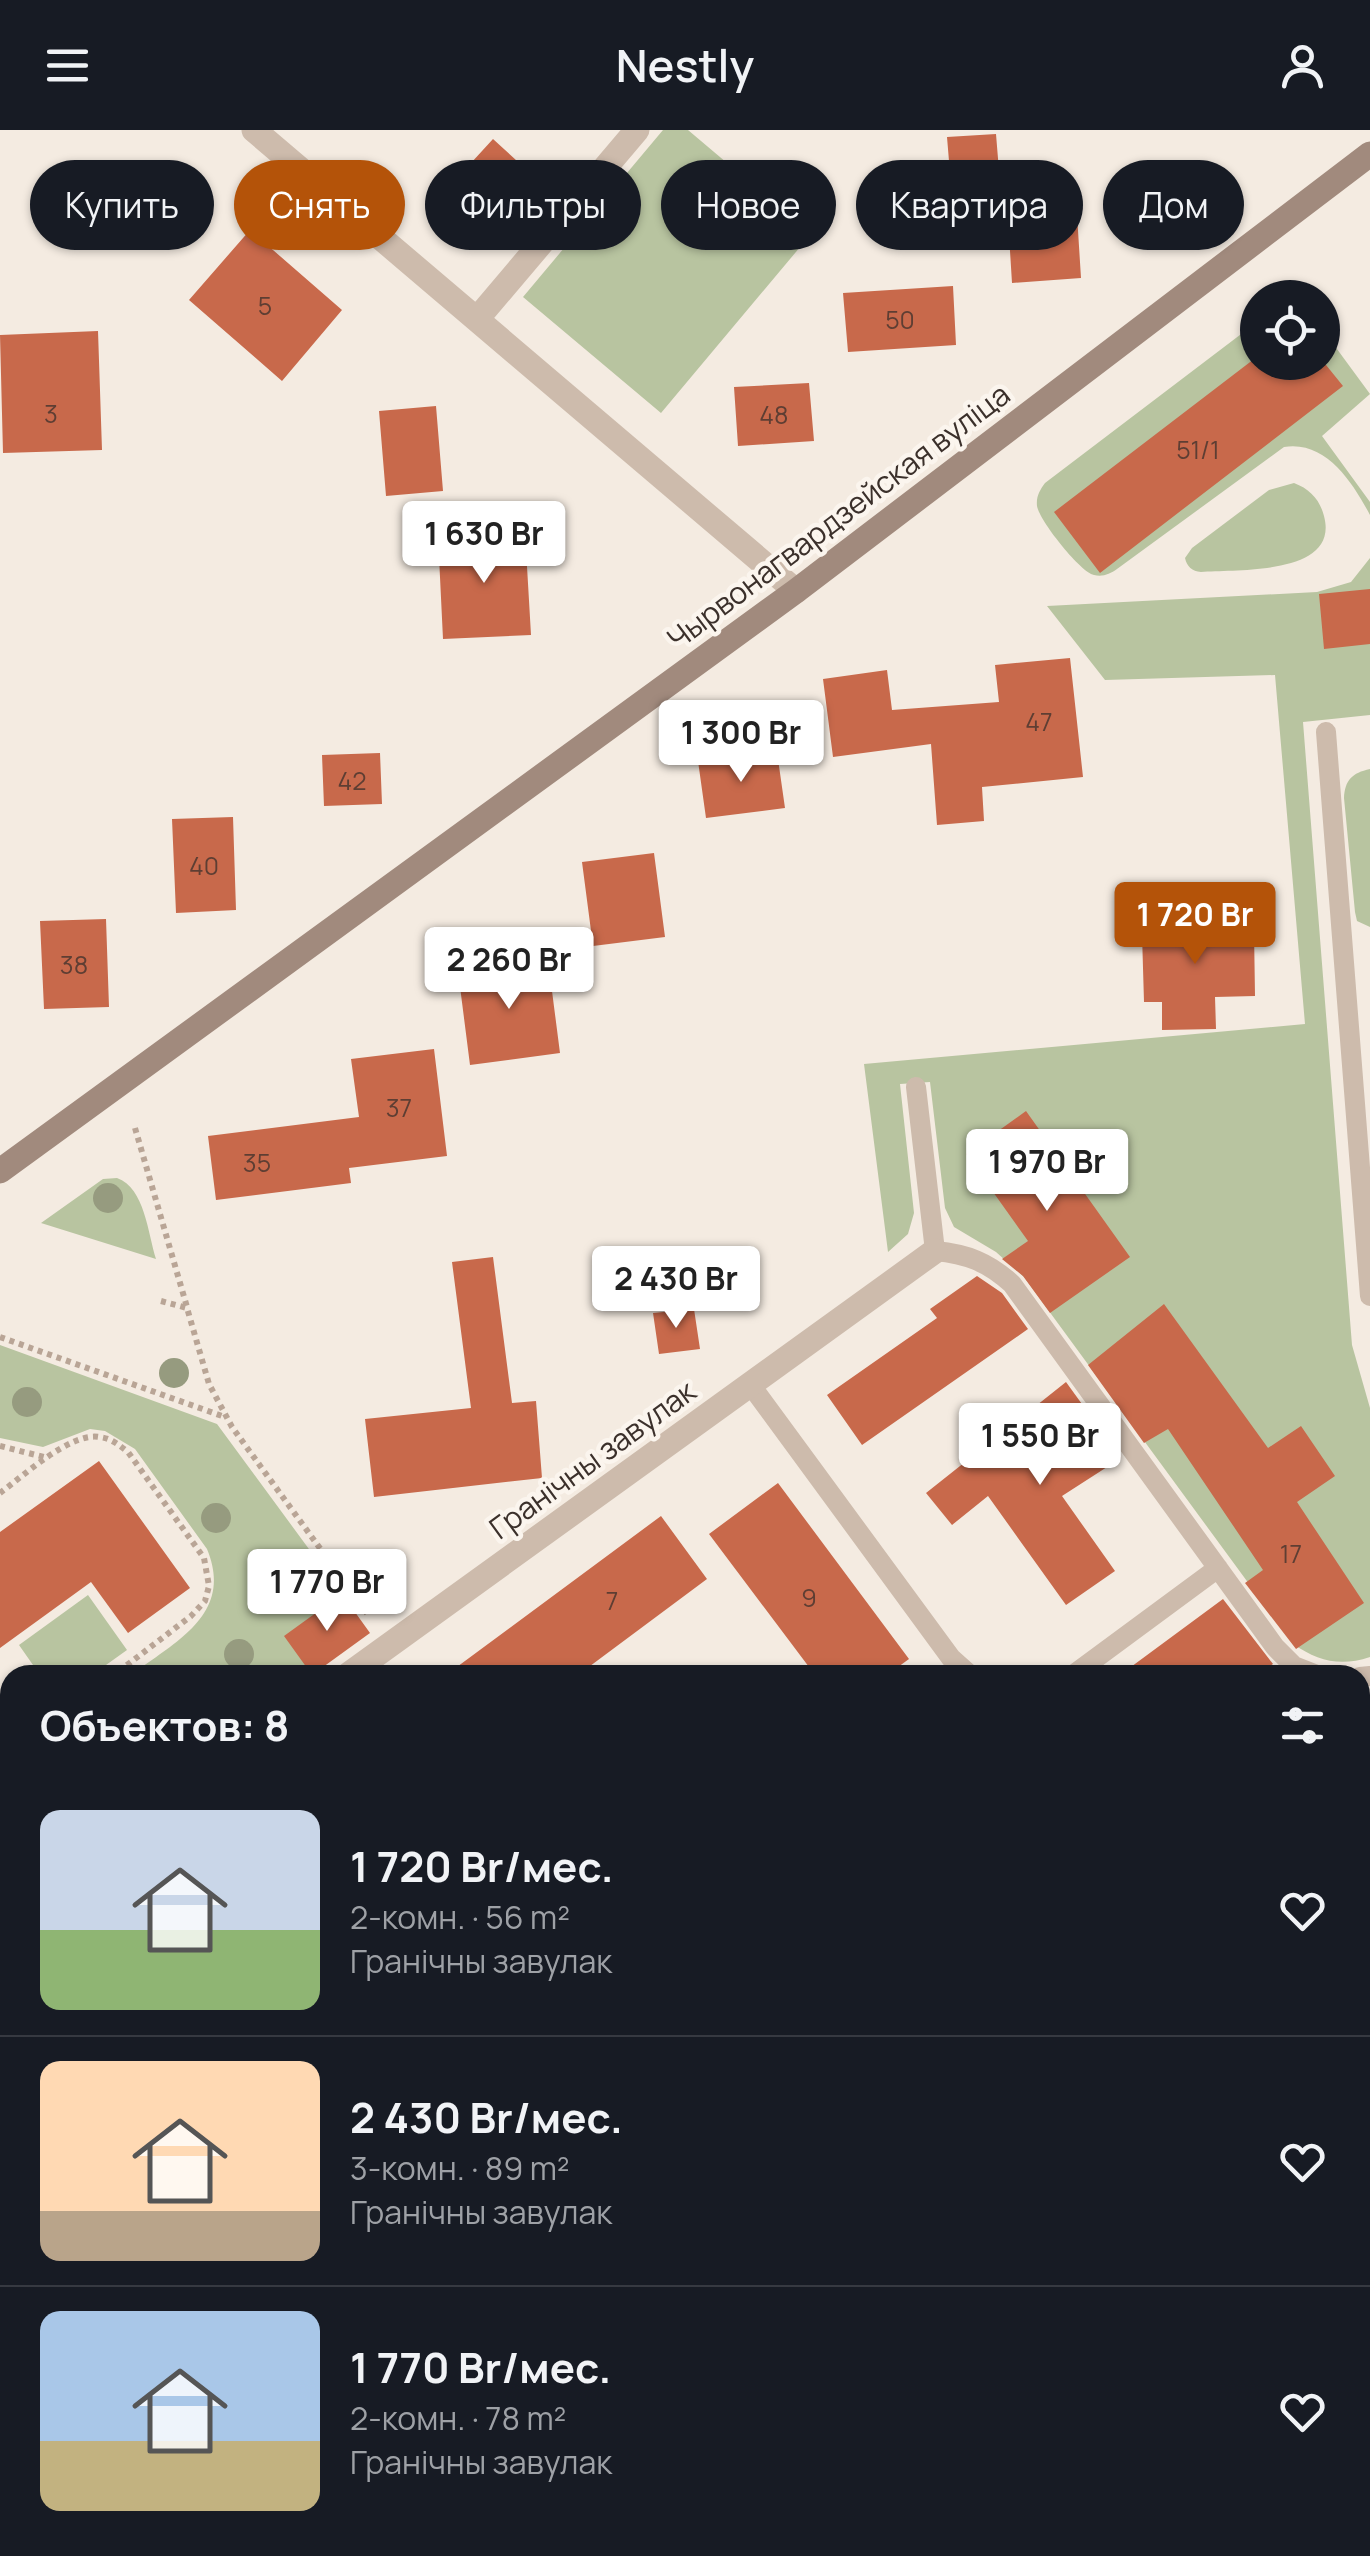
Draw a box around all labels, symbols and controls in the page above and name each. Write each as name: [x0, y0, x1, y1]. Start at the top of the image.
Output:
text: Nestly: [616, 34, 754, 96]
icon: menu: [40, 38, 95, 93]
icon: person: [1275, 38, 1330, 93]
chip: Купить: [30, 160, 214, 250]
chip: Снять: [234, 160, 405, 250]
chip: Фильтры: [425, 160, 641, 250]
chip: Новое: [661, 160, 836, 250]
chip: Квартира: [856, 160, 1083, 250]
chip: Дом: [1103, 160, 1244, 250]
map controls: [1240, 280, 1340, 380]
button: locate: [1240, 280, 1340, 380]
house number: 5: [258, 288, 272, 323]
house number: 50: [885, 302, 915, 337]
street label: Чырвонагвардзейская вуліца: [658, 374, 1018, 658]
house number: 3: [44, 396, 58, 431]
house number: 48: [759, 397, 789, 432]
house number: 51/1: [1176, 432, 1220, 467]
pin: 1 630 Br: [381, 501, 587, 586]
text: 1 630 Br: [424, 511, 544, 555]
pin: 1 300 Br: [638, 700, 844, 785]
house number: 47: [1025, 704, 1053, 739]
text: 1 300 Br: [681, 710, 801, 754]
house number: 42: [338, 763, 367, 798]
house number: 40: [189, 848, 219, 883]
pin: 1 720 Br: [1092, 882, 1298, 967]
text: 1 720 Br: [1137, 892, 1253, 936]
pin: 2 260 Br: [406, 927, 612, 1012]
text: 2 260 Br: [447, 937, 571, 981]
house number: 38: [60, 947, 88, 982]
house number: 37: [386, 1090, 412, 1125]
pin: 1 970 Br: [944, 1129, 1150, 1214]
text: 1 970 Br: [988, 1139, 1106, 1183]
house number: 35: [243, 1145, 271, 1180]
pin: 2 430 Br: [573, 1246, 779, 1331]
text: 2 430 Br: [614, 1256, 738, 1300]
street label: Гранічны завулак: [481, 1370, 704, 1548]
pin: 1 550 Br: [937, 1403, 1143, 1488]
text: 1 550 Br: [981, 1413, 1099, 1457]
house number: 17: [1280, 1536, 1302, 1571]
pin: 1 770 Br: [224, 1549, 430, 1634]
text: 1 770 Br: [269, 1559, 385, 1603]
house number: 9: [801, 1580, 817, 1615]
house number: 7: [606, 1583, 618, 1618]
text: Объектов: 8: [40, 1696, 289, 1754]
icon: filters: [1275, 1698, 1330, 1753]
text: 1 720 Br/мес.: [350, 1837, 613, 1895]
icon: home: [120, 1850, 240, 1970]
icon: heart: [1275, 1883, 1330, 1938]
text: 2-комн. · 56 m²: [350, 1895, 570, 1939]
text: Гранічны завулак: [350, 1939, 612, 1983]
text: 2 430 Br/мес.: [350, 2088, 623, 2146]
icon: home: [120, 2101, 240, 2221]
icon: heart: [1275, 2134, 1330, 2189]
text: 3-комн. · 89 m²: [350, 2146, 570, 2190]
text: Гранічны завулак: [350, 2190, 612, 2234]
text: 1 770 Br/мес.: [350, 2338, 611, 2396]
icon: home: [120, 2351, 240, 2471]
icon: heart: [1275, 2384, 1330, 2439]
text: 2-комн. · 78 m²: [350, 2396, 566, 2440]
text: Гранічны завулак: [350, 2440, 612, 2484]

